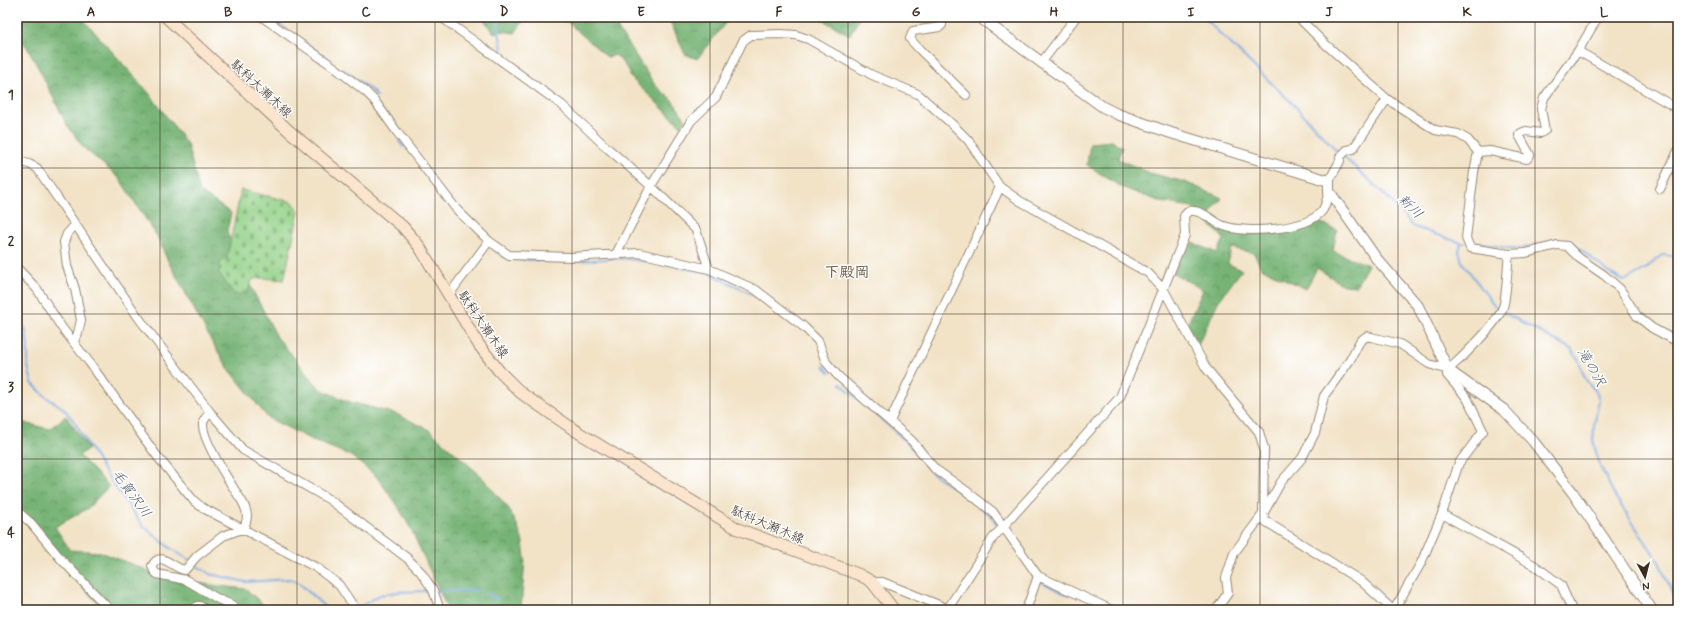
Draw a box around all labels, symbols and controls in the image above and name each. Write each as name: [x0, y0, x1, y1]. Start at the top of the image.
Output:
text: A: [87, 4, 95, 21]
text: B: [224, 4, 233, 21]
text: C: [361, 4, 371, 21]
text: D: [500, 4, 509, 21]
text: E: [637, 4, 645, 21]
text: F: [776, 4, 783, 21]
text: G: [912, 4, 921, 21]
text: H: [1050, 4, 1059, 21]
text: I: [1188, 4, 1195, 21]
text: J: [1325, 4, 1333, 21]
text: K: [1462, 4, 1472, 21]
text: L: [1600, 4, 1609, 21]
street label: 駄科大瀬木線: [227, 56, 296, 123]
text: 1: [8, 87, 14, 104]
water label: 新川: [1394, 190, 1427, 223]
text: 2: [8, 233, 15, 250]
district label: 下殿岡: [824, 263, 870, 283]
street label: 駄科大瀬木線: [454, 288, 512, 363]
water label: 滝の沢: [1573, 345, 1610, 391]
text: 3: [8, 379, 14, 396]
water label: 毛賀沢川: [107, 466, 155, 522]
street label: 駄科大瀬木線: [728, 502, 808, 549]
text: 4: [7, 525, 15, 542]
north arrow: [1625, 557, 1665, 597]
text: N: [1642, 579, 1651, 593]

